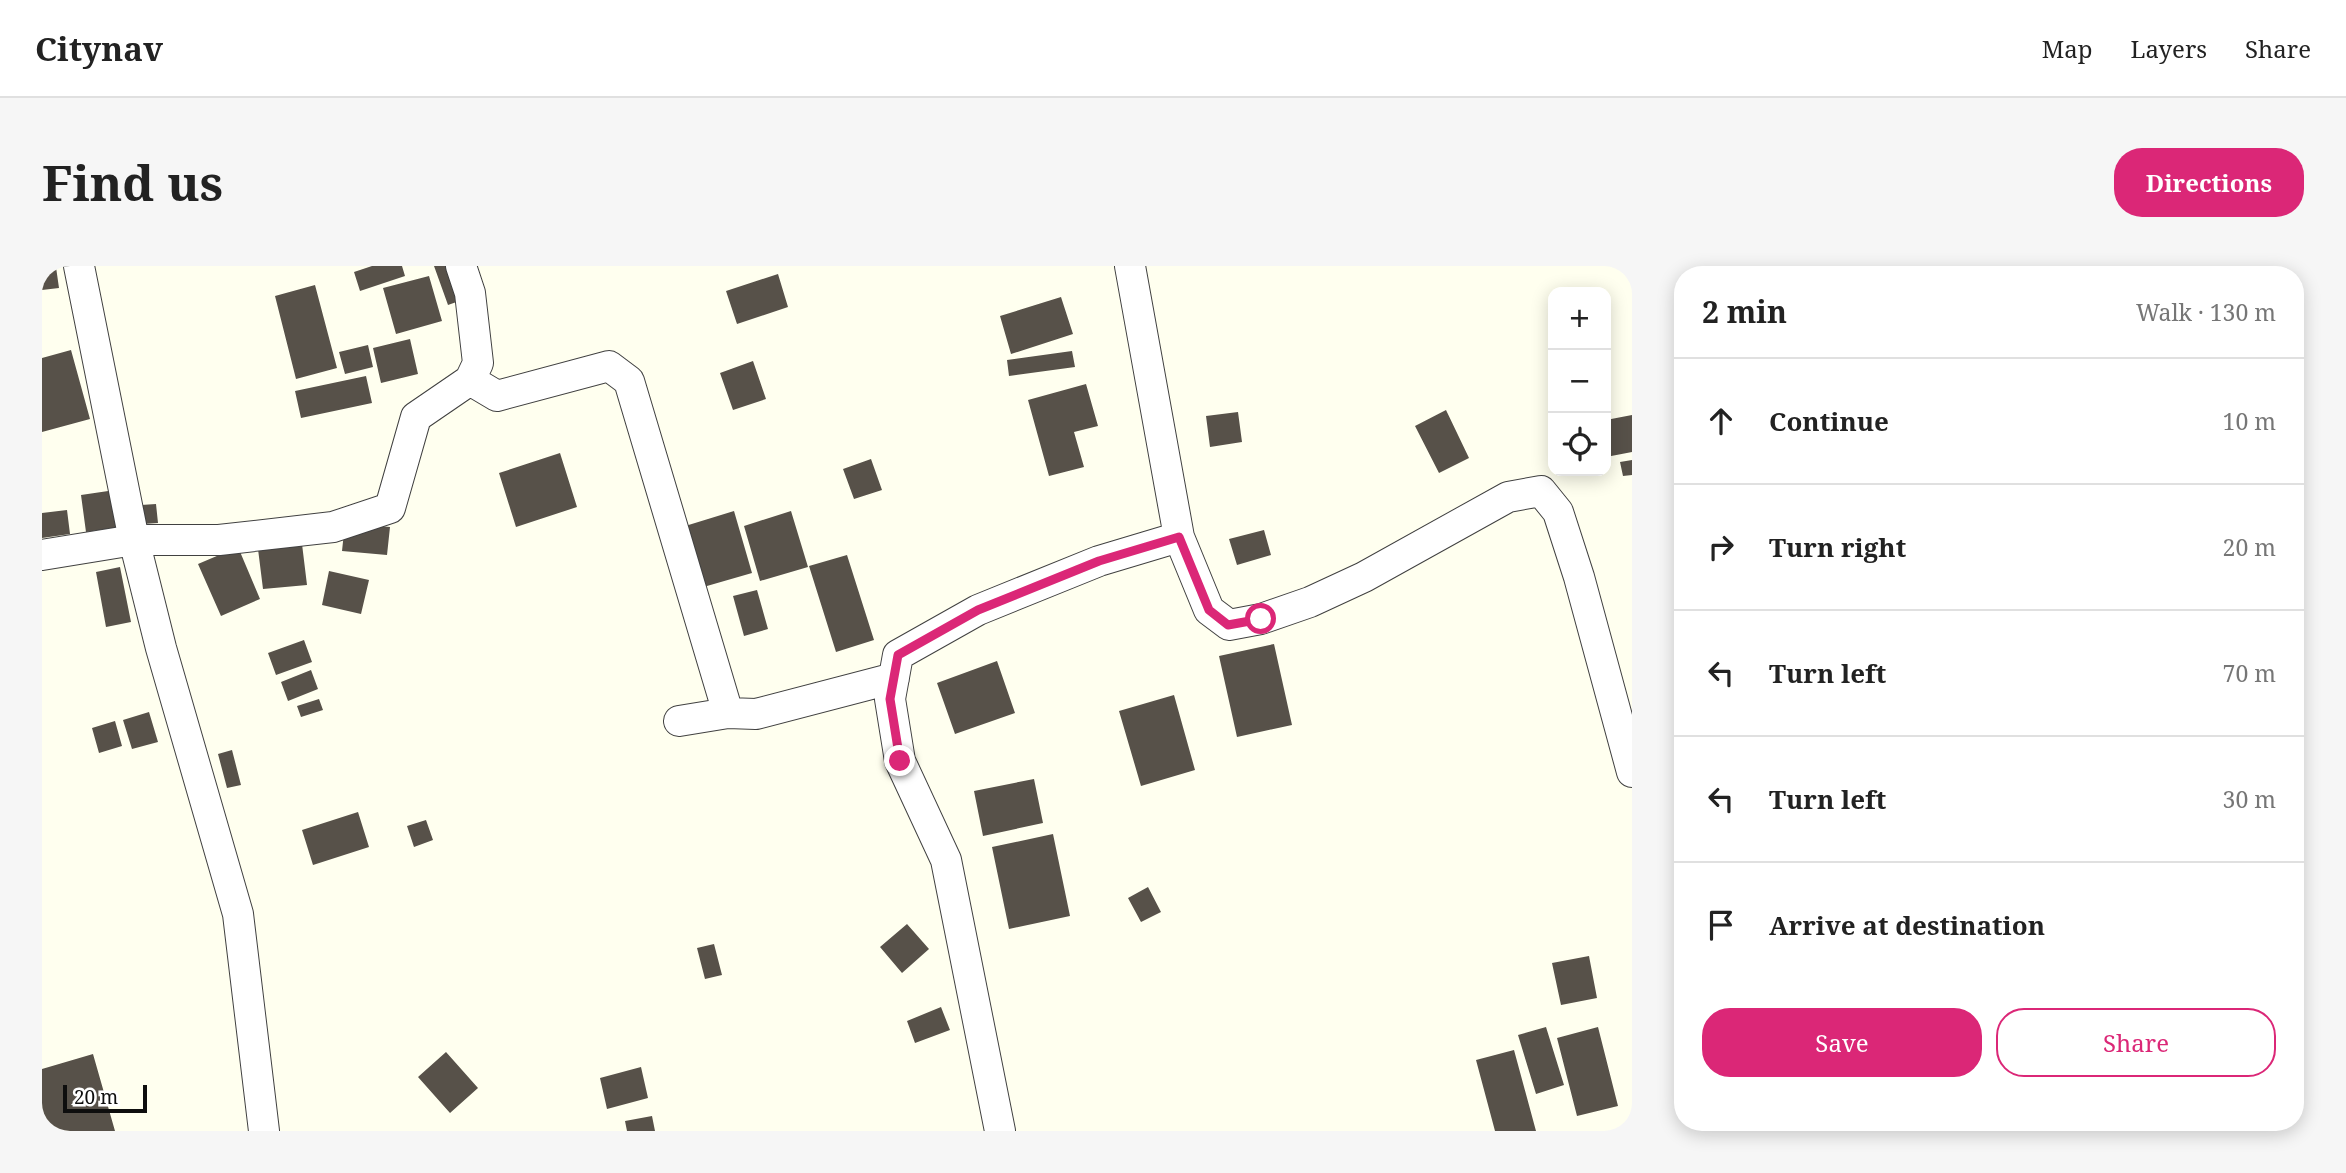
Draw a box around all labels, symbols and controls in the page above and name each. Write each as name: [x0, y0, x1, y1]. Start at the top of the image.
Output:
text: Citynav: [35, 26, 163, 71]
text: Map: [2042, 32, 2093, 65]
text: Layers: [2131, 32, 2207, 65]
text: Share: [2245, 32, 2311, 65]
button: Directions: [2114, 148, 2304, 217]
text: Find us: [42, 149, 223, 215]
map controls: [1548, 287, 1611, 476]
button: +: [1548, 287, 1611, 350]
text: 2 min: [1702, 291, 1787, 332]
text: Walk · 130 m: [2136, 296, 2276, 328]
button: −: [1548, 350, 1611, 413]
icon: ahead: [1702, 402, 1740, 440]
text: Continue: [1769, 403, 1889, 439]
text: 10 m: [2223, 405, 2276, 437]
button: locate: [1548, 413, 1611, 476]
icon: right: [1702, 528, 1740, 566]
text: Turn right: [1769, 529, 1906, 565]
text: 20 m: [2223, 531, 2276, 563]
route start: [1245, 603, 1276, 634]
icon: left: [1702, 654, 1740, 692]
text: Turn left: [1769, 655, 1886, 691]
text: 70 m: [2223, 657, 2276, 689]
route end: [884, 745, 915, 776]
icon: left: [1702, 780, 1740, 818]
text: Turn left: [1769, 781, 1886, 817]
text: 30 m: [2223, 783, 2276, 815]
icon: arrive: [1702, 906, 1740, 944]
text: Arrive at destination: [1769, 907, 2045, 943]
button: Save: [1702, 1008, 1982, 1077]
button: Share: [1996, 1008, 2276, 1077]
scale bar: [63, 1082, 147, 1114]
text: 20 m: [74, 1084, 118, 1110]

